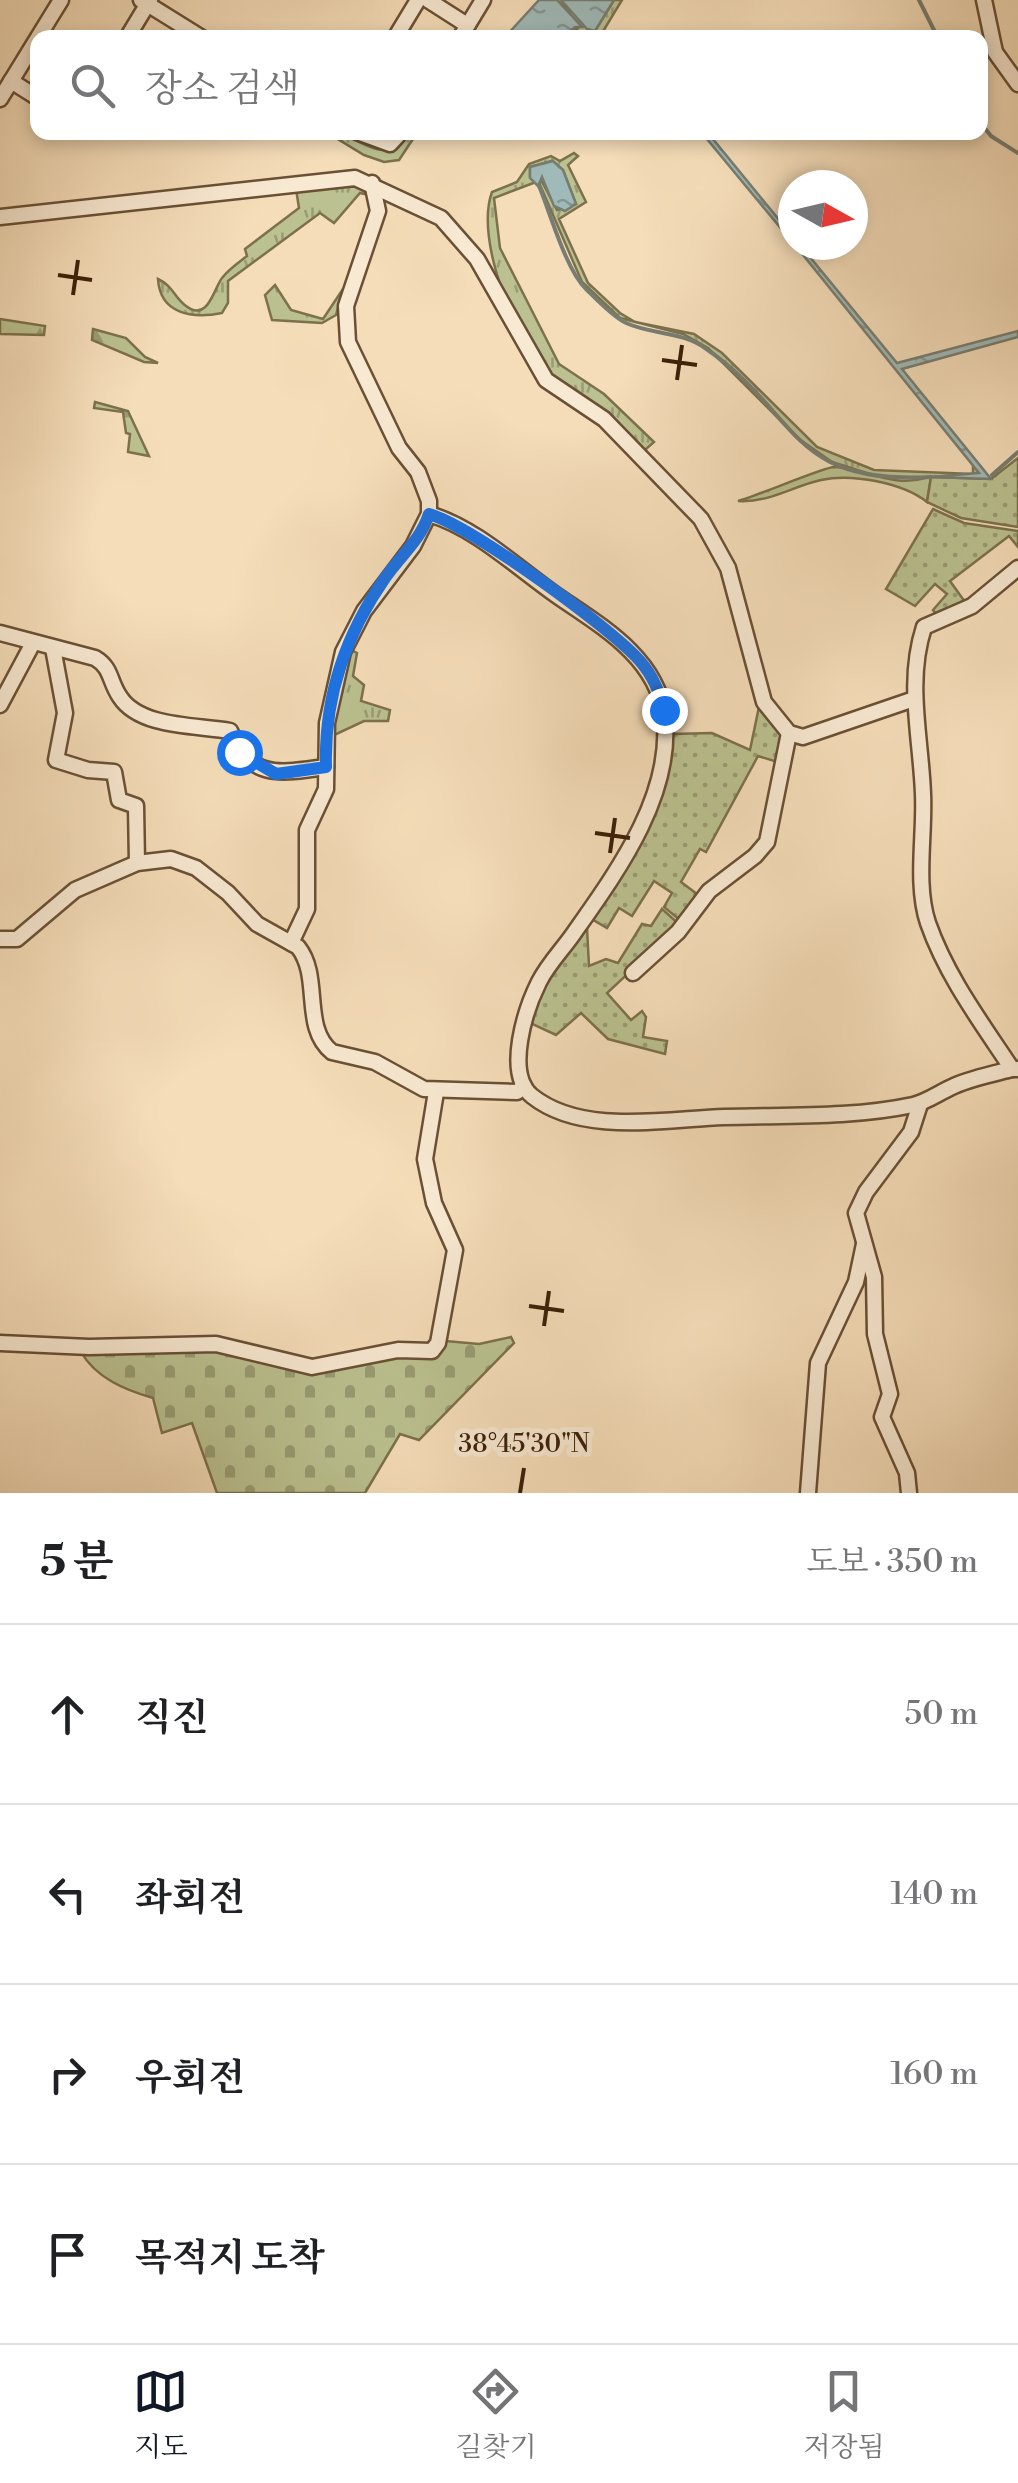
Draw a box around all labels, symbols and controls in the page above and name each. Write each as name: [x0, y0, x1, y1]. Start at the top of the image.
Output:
search box: [30, 30, 988, 140]
icon: search: [65, 58, 120, 113]
text: 장소 검색: [145, 66, 300, 113]
north arrow: [778, 170, 868, 260]
route end: [642, 688, 688, 734]
route start: [217, 730, 263, 776]
text: 38°45'30"N: [458, 1429, 590, 1460]
text: 5 분: [40, 1536, 113, 1589]
text: 도보 · 350 m: [807, 1542, 978, 1582]
icon: ahead: [40, 1687, 95, 1742]
text: 50 m: [905, 1694, 978, 1734]
text: 직진: [135, 1695, 208, 1742]
icon: left: [40, 1867, 95, 1922]
text: 140 m: [891, 1874, 978, 1914]
text: 좌회전: [135, 1875, 245, 1922]
icon: right: [40, 2047, 95, 2102]
text: 160 m: [890, 2054, 978, 2094]
text: 우회전: [135, 2055, 245, 2102]
icon: arrive: [40, 2227, 95, 2282]
text: 목적지 도착: [135, 2235, 325, 2282]
tab: 지도: [133, 2364, 188, 2465]
tab: 길찾기: [455, 2364, 536, 2465]
tab: 저장됨: [803, 2364, 885, 2465]

